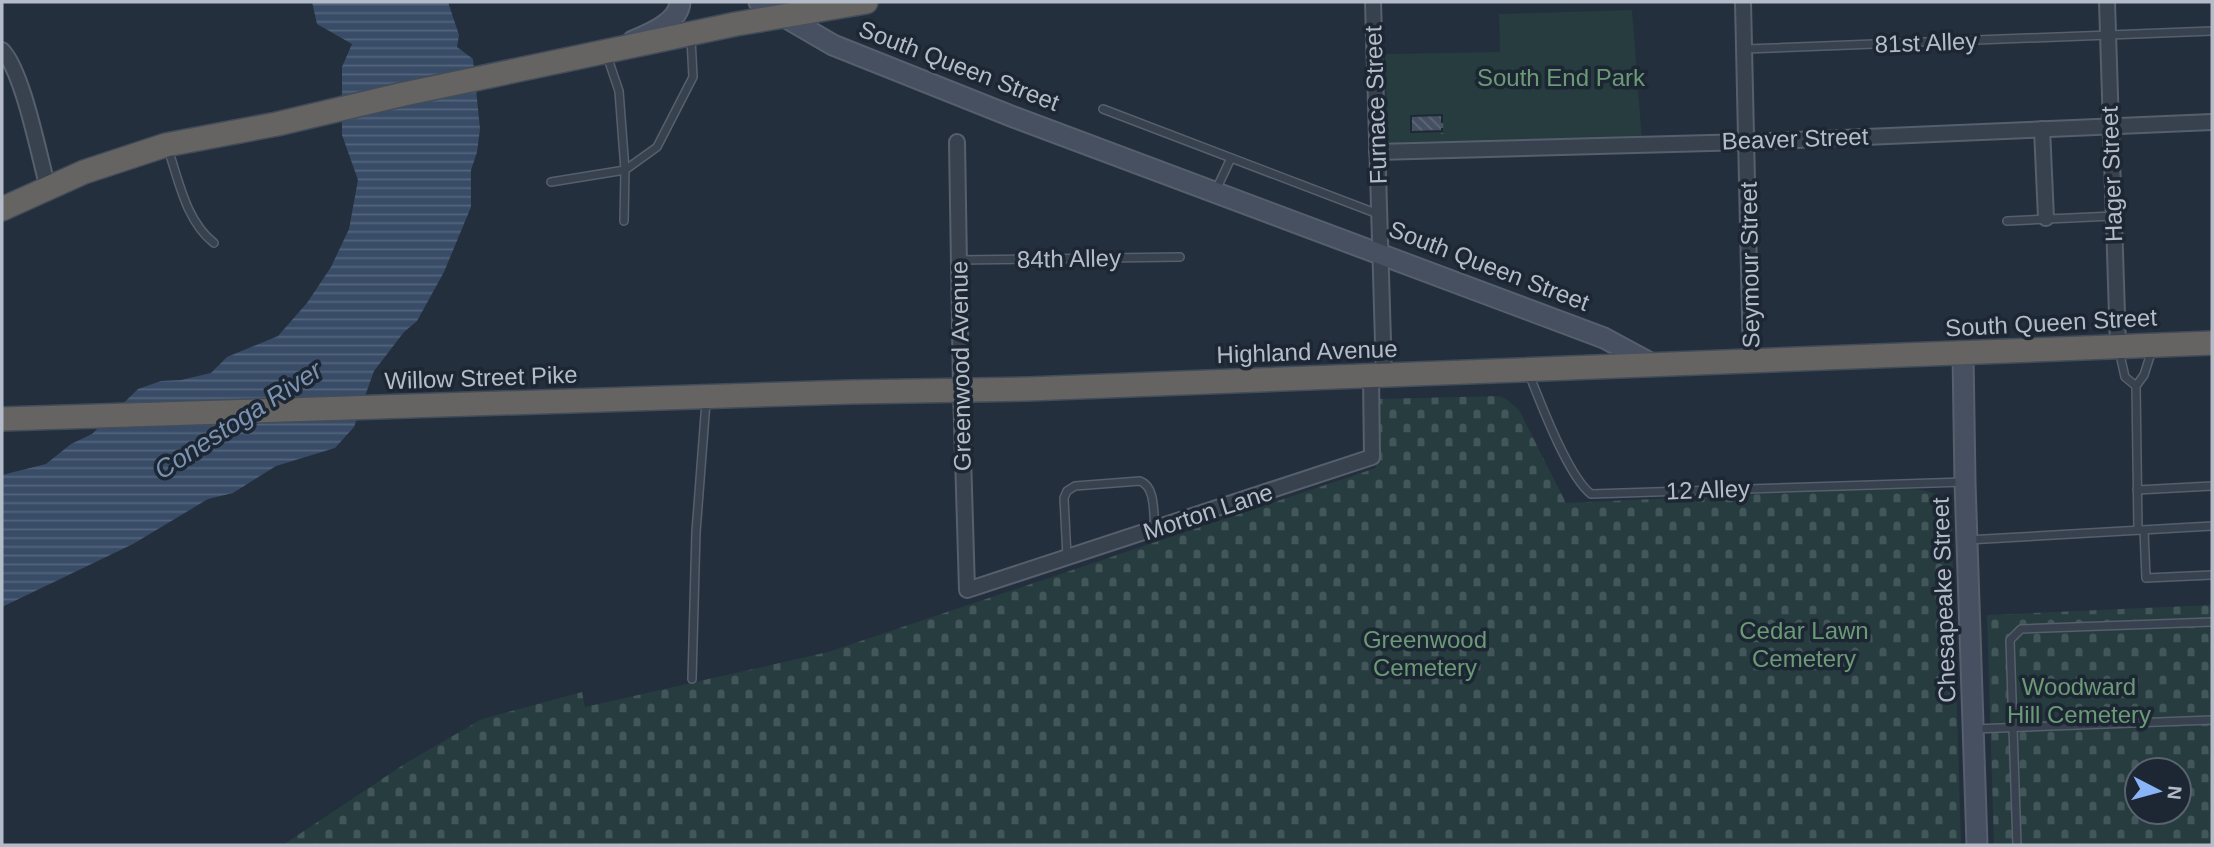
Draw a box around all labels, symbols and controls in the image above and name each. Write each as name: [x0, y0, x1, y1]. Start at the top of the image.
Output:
street label: South Queen Street: [855, 15, 1063, 116]
street label: Furnace Street: [1359, 25, 1392, 185]
street label: 81st Alley: [1874, 27, 1978, 58]
park label: South End Park: [1477, 64, 1646, 91]
street label: Hager Street: [2096, 105, 2127, 242]
street label: Beaver Street: [1721, 122, 1869, 155]
street label: Seymour Street: [1735, 181, 1764, 349]
street label: South Queen Street: [1385, 215, 1593, 316]
street label: 84th Alley: [1017, 244, 1121, 273]
street label: Greenwood Avenue: [945, 261, 976, 471]
street label: South Queen Street: [1944, 303, 2158, 342]
street label: Highland Avenue: [1216, 335, 1398, 368]
water label: Conestoga River: [149, 354, 329, 485]
street label: Willow Street Pike: [384, 361, 578, 394]
street label: 12 Alley: [1666, 475, 1750, 504]
street label: Morton Lane: [1140, 478, 1276, 545]
street label: Chesapeake Street: [1926, 497, 1961, 703]
park label: Cedar Lawn Cemetery: [1739, 617, 1869, 672]
park label: Greenwood Cemetery: [1363, 626, 1487, 681]
park label: Woodward Hill Cemetery: [2007, 673, 2151, 728]
north arrow: [2123, 756, 2193, 826]
text: N: [2163, 785, 2186, 801]

